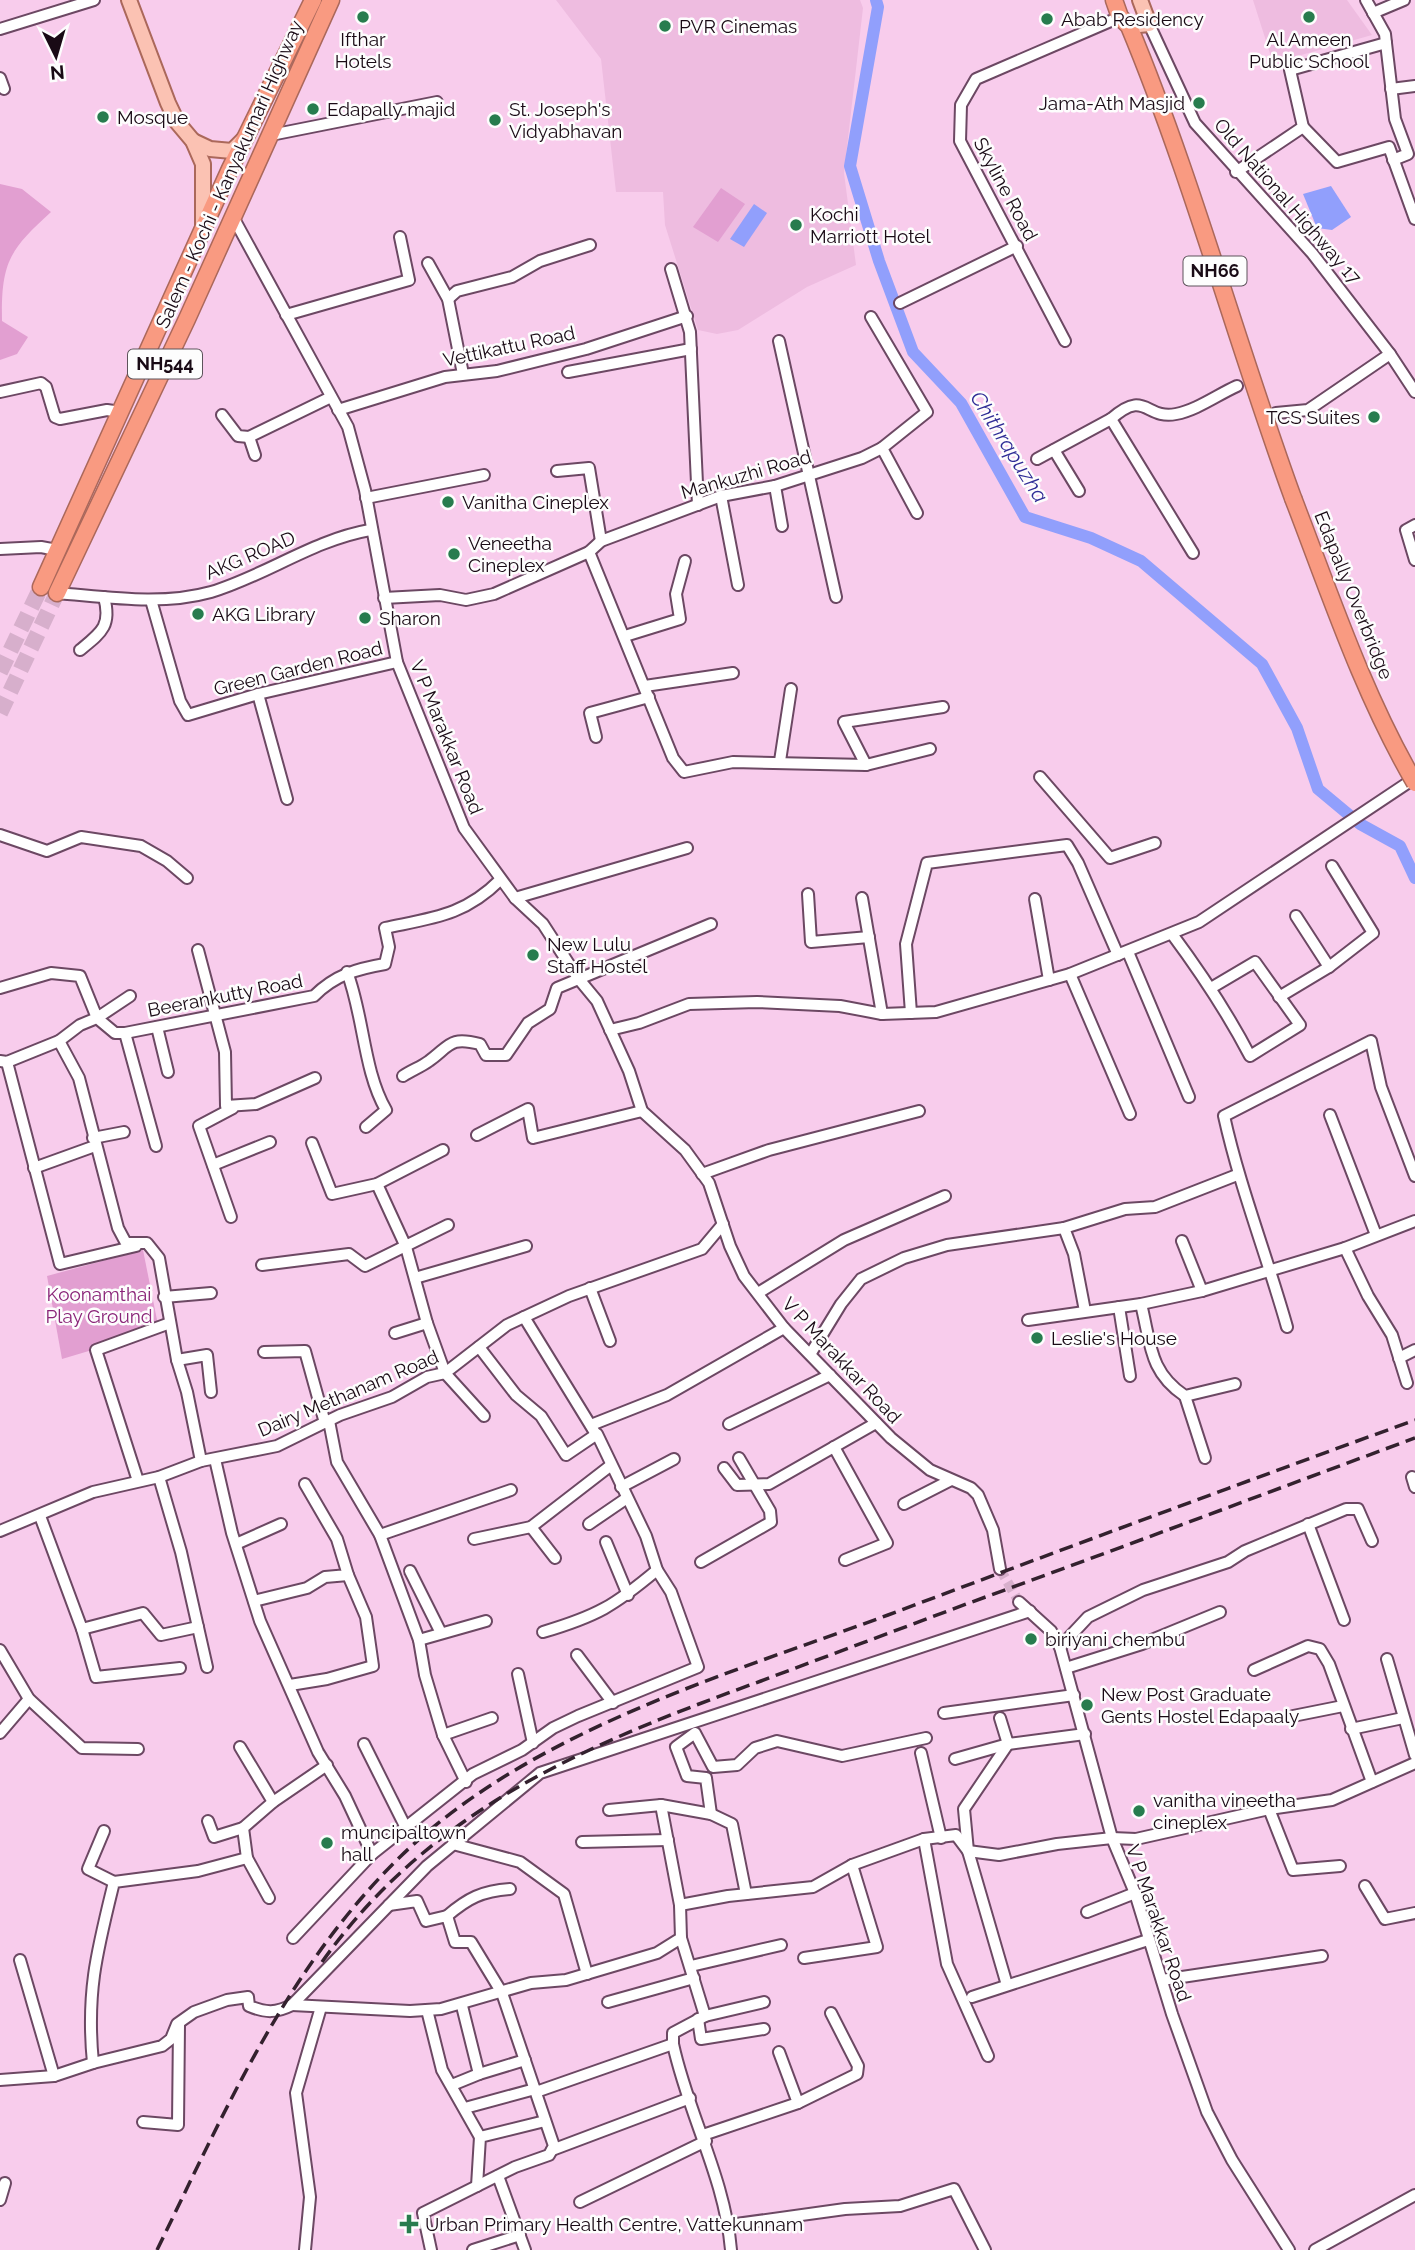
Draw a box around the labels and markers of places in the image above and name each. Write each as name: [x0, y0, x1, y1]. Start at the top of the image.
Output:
place label: Abab Residency: [1061, 8, 1204, 30]
marker: Ifthar Hotels: [355, 9, 371, 25]
marker: Al Ameen Public School: [1301, 9, 1317, 25]
marker: Abab Residency: [1039, 11, 1055, 27]
place label: PVR Cinemas: [679, 15, 797, 37]
marker: PVR Cinemas: [657, 18, 673, 34]
place label: Ifthar Hotels: [335, 28, 391, 72]
place label: Al Ameen Public School: [1249, 28, 1370, 72]
place label: Jama-Ath Masjid: [1039, 92, 1185, 114]
marker: Jama-Ath Masjid: [1191, 95, 1207, 111]
place label: Edapally majid: [327, 98, 455, 120]
place label: St. Joseph's Vidyabhavan: [509, 98, 622, 142]
marker: Edapally majid: [305, 101, 321, 117]
place label: Mosque: [117, 106, 188, 128]
marker: Mosque: [95, 109, 111, 125]
marker: St. Joseph's Vidyabhavan: [487, 112, 503, 128]
place label: Kochi Marriott Hotel: [810, 203, 932, 247]
marker: Kochi Marriott Hotel: [788, 217, 804, 233]
place label: TCS Suites: [1266, 406, 1360, 428]
marker: TCS Suites: [1366, 409, 1382, 425]
place label: Vanitha Cineplex: [462, 491, 609, 513]
marker: Vanitha Cineplex: [440, 494, 456, 510]
place label: Veneetha Cineplex: [468, 532, 552, 576]
marker: Veneetha Cineplex: [446, 546, 462, 562]
place label: AKG Library: [212, 603, 316, 625]
marker: AKG Library: [190, 606, 206, 622]
place label: Sharon: [379, 607, 441, 629]
marker: Sharon: [357, 610, 373, 626]
place label: New Lulu Staff Hostel: [547, 933, 648, 977]
marker: New Lulu Staff Hostel: [525, 947, 541, 963]
place label: Leslie's House: [1051, 1327, 1177, 1349]
marker: Leslie's House: [1029, 1330, 1045, 1346]
place label: biriyani chembu: [1045, 1628, 1185, 1650]
marker: biriyani chembu: [1023, 1631, 1039, 1647]
place label: New Post Graduate Gents Hostel Edapaaly: [1101, 1683, 1299, 1727]
marker: New Post Graduate Gents Hostel Edapaaly: [1079, 1697, 1095, 1713]
place label: vanitha vineetha cineplex: [1153, 1789, 1296, 1833]
marker: vanitha vineetha cineplex: [1131, 1803, 1147, 1819]
place label: muncipaltown hall: [341, 1821, 466, 1865]
marker: muncipaltown hall: [319, 1835, 335, 1851]
place label: Urban Primary Health Centre, Vattekunnam: [425, 2213, 803, 2235]
marker: Urban Primary Health Centre, Vattekunnam: [399, 2214, 419, 2234]

